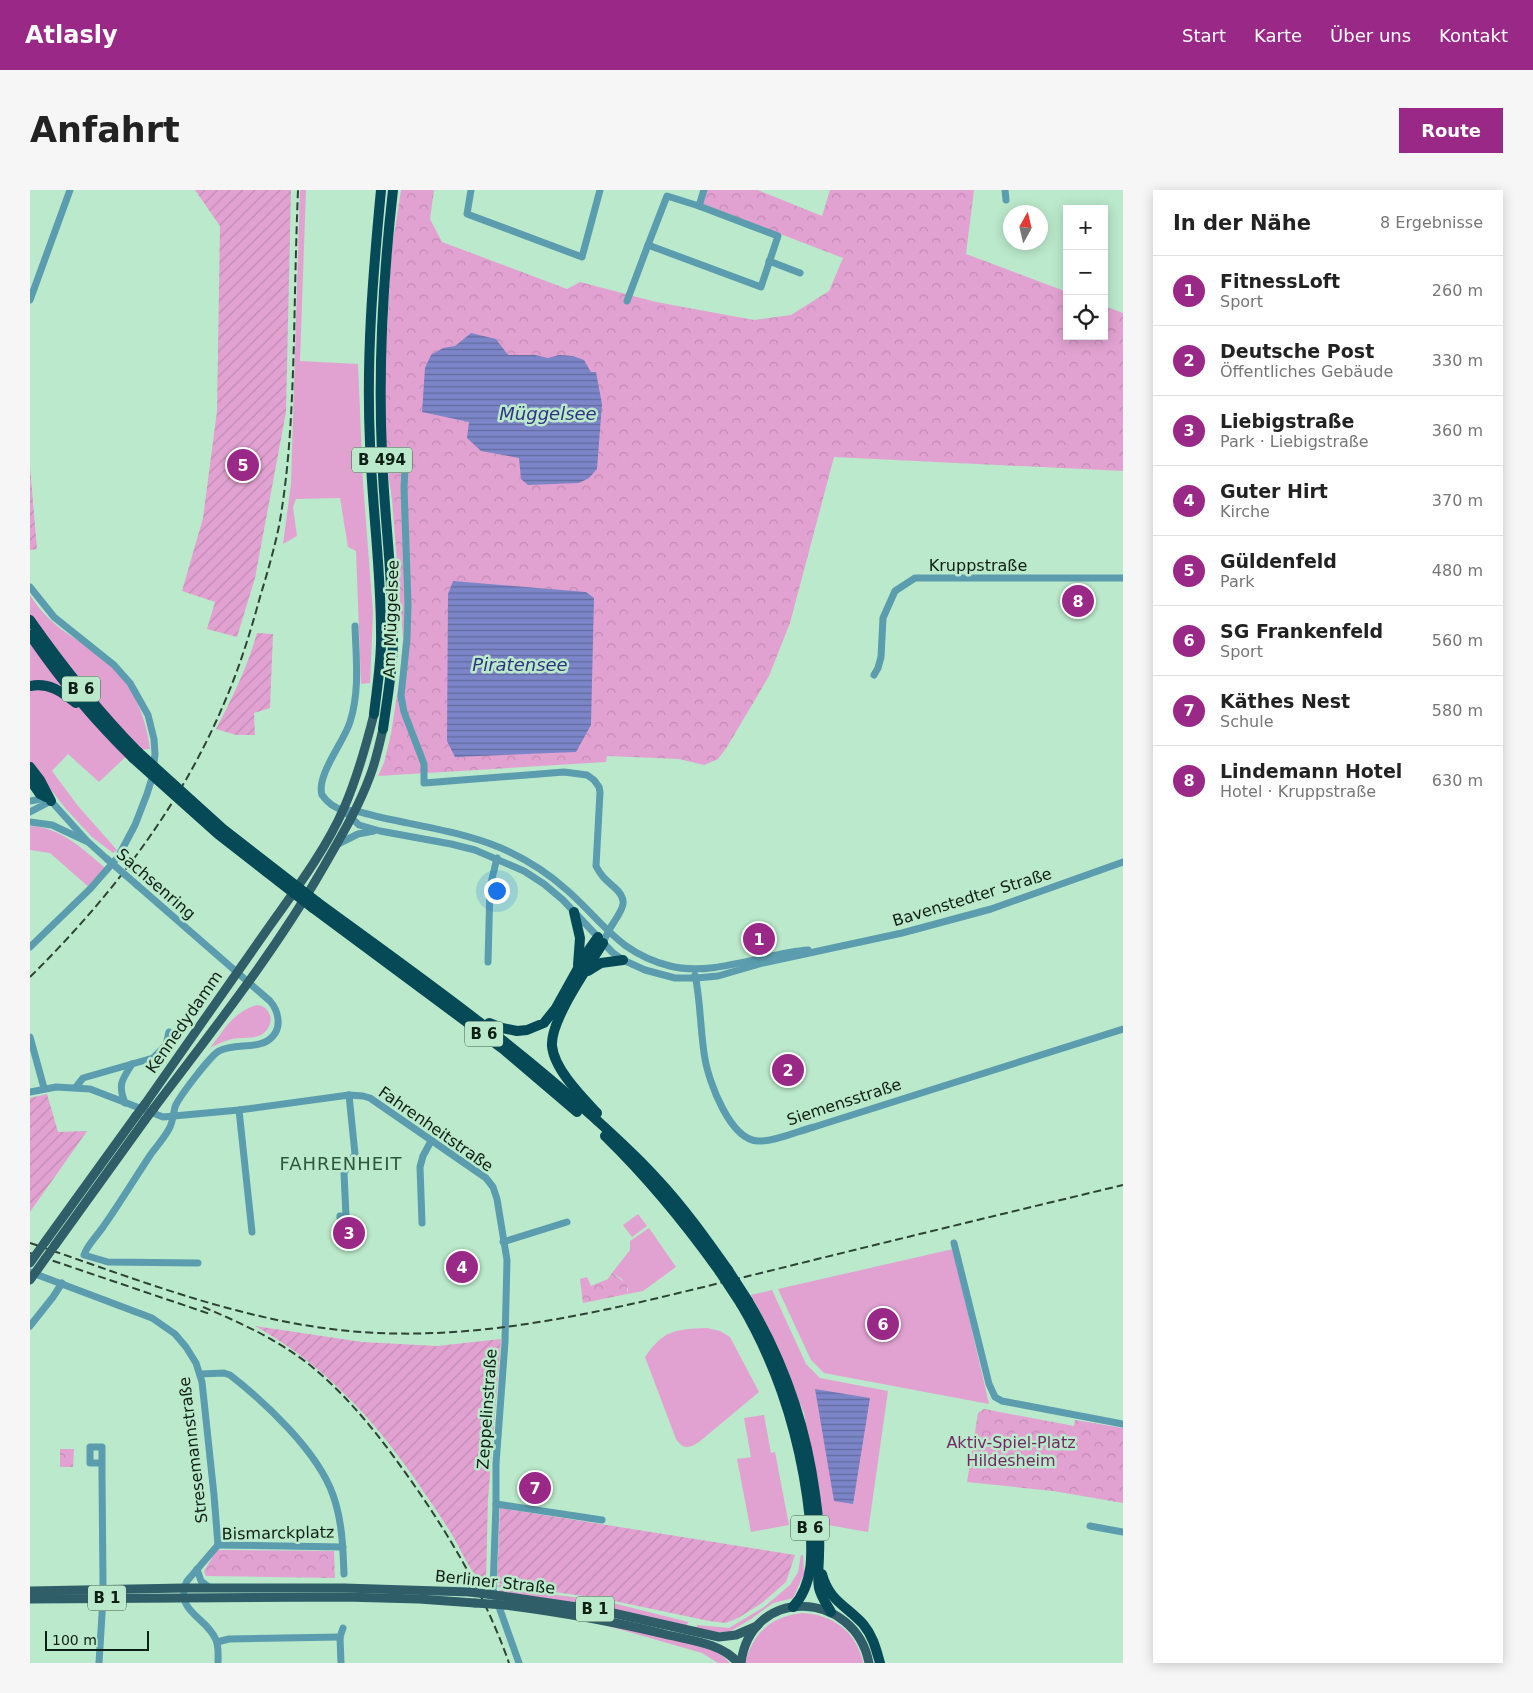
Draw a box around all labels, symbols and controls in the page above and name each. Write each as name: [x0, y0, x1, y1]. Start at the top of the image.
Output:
text: Atlasly: [25, 21, 118, 49]
text: Start: [1182, 25, 1226, 46]
text: Karte: [1254, 25, 1302, 46]
text: Über uns: [1330, 25, 1411, 46]
text: Kontakt: [1439, 25, 1508, 46]
button: Route: [1399, 108, 1503, 153]
text: Anfahrt: [30, 110, 180, 150]
north arrow: [1003, 205, 1048, 250]
map controls: [1063, 205, 1108, 340]
button: +: [1063, 205, 1108, 250]
text: In der Nähe: [1173, 211, 1311, 235]
text: 8 Ergebnisse: [1380, 213, 1483, 232]
button: −: [1063, 250, 1108, 295]
text: FitnessLoft: [1220, 270, 1340, 292]
text: 1: [1183, 281, 1195, 300]
text: 260 m: [1432, 281, 1483, 300]
text: Sport: [1220, 292, 1263, 311]
button: locate: [1063, 295, 1108, 340]
text: Deutsche Post: [1220, 340, 1374, 362]
text: 2: [1183, 351, 1195, 370]
text: 330 m: [1432, 351, 1483, 370]
text: Öffentliches Gebäude: [1220, 362, 1393, 381]
water label: Müggelsee: [499, 403, 597, 424]
text: Liebigstraße: [1220, 410, 1354, 432]
text: 3: [1183, 421, 1195, 440]
text: 360 m: [1432, 421, 1483, 440]
text: Park · Liebigstraße: [1220, 432, 1369, 451]
pin: 5: [227, 446, 259, 484]
road number: B 494: [352, 448, 412, 472]
text: Guter Hirt: [1220, 480, 1328, 502]
text: 4: [1183, 491, 1195, 510]
text: 370 m: [1432, 491, 1483, 510]
text: Kirche: [1220, 502, 1270, 521]
text: Güldenfeld: [1220, 550, 1337, 572]
street label: Kruppstraße: [929, 556, 1027, 575]
street label: Am Müggelsee: [379, 560, 403, 678]
text: 5: [1183, 561, 1195, 580]
text: 480 m: [1432, 561, 1483, 580]
text: Park: [1220, 572, 1255, 591]
pin: 8: [1062, 582, 1094, 620]
text: SG Frankenfeld: [1220, 620, 1383, 642]
text: 6: [1183, 631, 1195, 650]
text: 560 m: [1432, 631, 1483, 650]
text: Sport: [1220, 642, 1263, 661]
water label: Piratensee: [472, 654, 568, 675]
road number: B 6: [62, 676, 100, 702]
text: Käthes Nest: [1220, 690, 1350, 712]
text: 7: [1183, 701, 1195, 720]
text: 580 m: [1432, 701, 1483, 720]
text: Schule: [1220, 712, 1274, 731]
text: Lindemann Hotel: [1220, 760, 1402, 782]
text: 8: [1183, 771, 1195, 790]
text: 630 m: [1432, 771, 1483, 790]
text: Hotel · Kruppstraße: [1220, 782, 1376, 801]
street label: Sachsenring: [113, 845, 199, 923]
street label: Bavenstedter Straße: [890, 864, 1054, 930]
your location: [484, 878, 510, 904]
pin: 1: [743, 920, 775, 958]
street label: Kennedydamm: [142, 967, 226, 1077]
road number: B 6: [465, 1022, 503, 1046]
pin: 2: [772, 1051, 804, 1089]
street label: Siemensstraße: [784, 1075, 904, 1129]
street label: Fahrenheitstraße: [375, 1082, 497, 1176]
district label: FAHRENHEIT: [279, 1153, 403, 1174]
pin: 3: [333, 1214, 365, 1252]
pin: 4: [446, 1248, 478, 1286]
pin: 6: [867, 1305, 899, 1343]
street label: Zeppelinstraße: [473, 1348, 501, 1470]
street label: Stresemannstraße: [175, 1376, 211, 1524]
park label: Aktiv-Spiel-Platz Hildesheim: [946, 1433, 1076, 1470]
pin: 7: [519, 1469, 551, 1507]
road number: B 6: [791, 1516, 829, 1540]
street label: Bismarckplatz: [222, 1523, 334, 1543]
street label: Berliner Straße: [434, 1566, 556, 1598]
road number: B 1: [88, 1586, 126, 1610]
road number: B 1: [576, 1596, 614, 1622]
scale bar: [45, 1628, 149, 1651]
text: 100 m: [52, 1632, 97, 1648]

